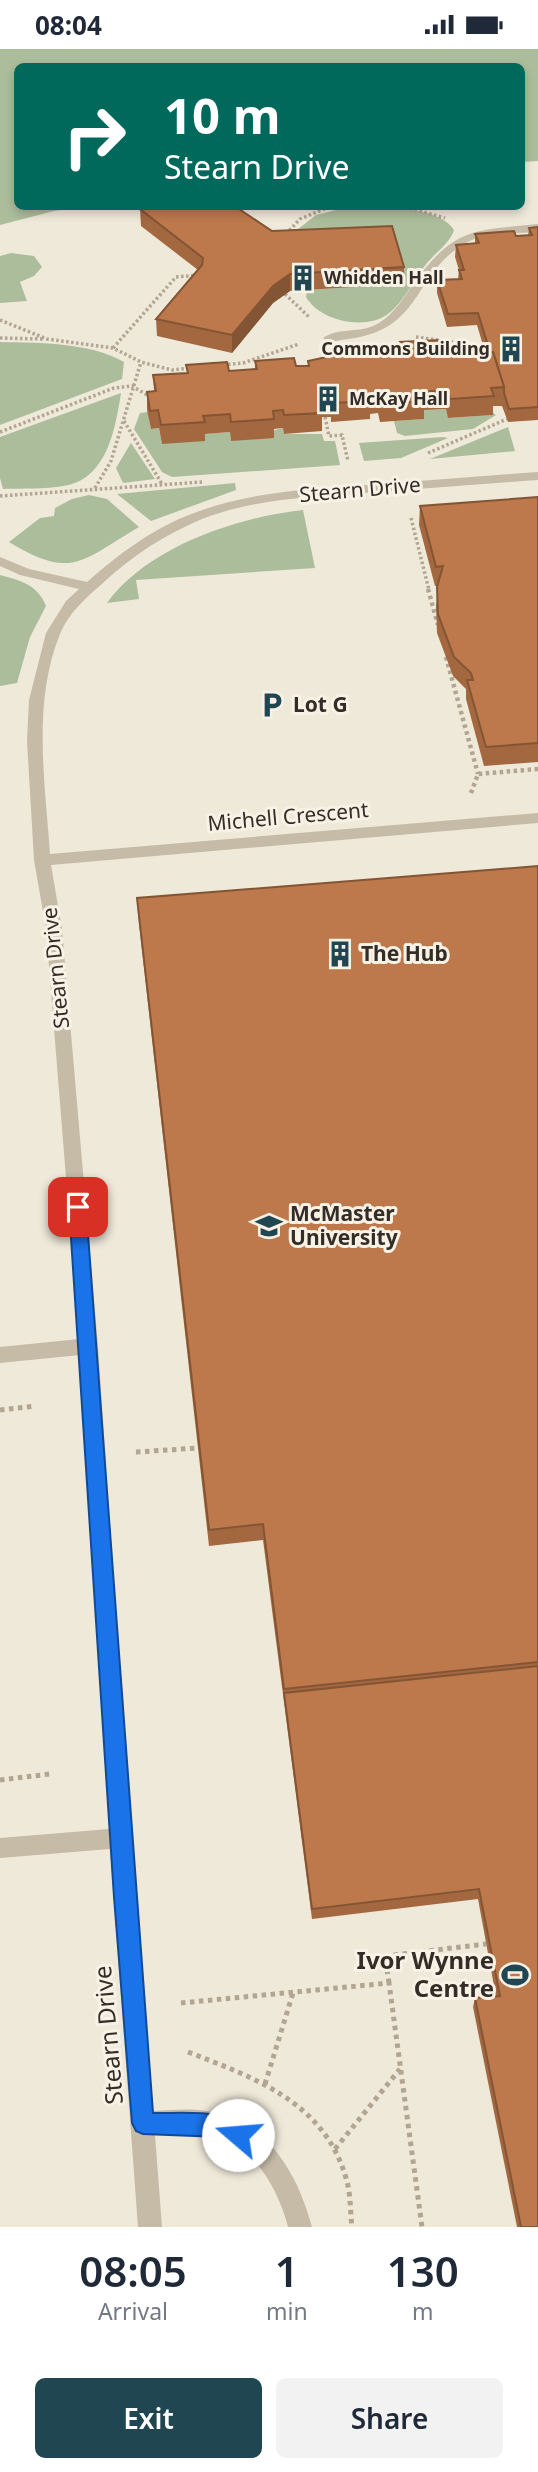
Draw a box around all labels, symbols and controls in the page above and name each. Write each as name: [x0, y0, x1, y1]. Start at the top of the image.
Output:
text: 08:04: [35, 7, 102, 43]
text: 10 m: [164, 82, 281, 148]
icon: right: [49, 91, 140, 182]
text: Stearn Drive: [164, 145, 350, 188]
building icon: Whidden Hall: [288, 263, 318, 293]
place label: Whidden Hall: [324, 265, 444, 289]
building icon: Commons Building: [496, 334, 526, 364]
place label: Commons Building: [321, 336, 490, 360]
building icon: McKay Hall: [313, 384, 343, 414]
place label: McKay Hall: [349, 386, 448, 410]
street label: Stearn Drive: [298, 470, 422, 508]
parking icon: Lot G: [257, 690, 287, 720]
place label: Lot G: [293, 690, 348, 718]
street label: Michell Crescent: [206, 795, 370, 837]
street label: Stearn Drive: [35, 906, 75, 1030]
building icon: The Hub: [325, 939, 355, 969]
place label: The Hub: [361, 939, 448, 967]
pin: [48, 1177, 108, 1237]
icon: arrive: [59, 1188, 97, 1226]
place label: McMaster University: [290, 1199, 398, 1251]
school or university icon: McMaster University: [254, 1211, 284, 1241]
place label: Ivor Wynne Centre: [357, 1943, 494, 2004]
sports icon: Ivor Wynne Centre: [500, 1960, 530, 1990]
street label: Stearn Drive: [85, 1964, 130, 2106]
position arrow: [201, 2098, 275, 2172]
text: 08:05: [79, 2242, 187, 2299]
text: 1: [275, 2242, 299, 2299]
text: 130: [387, 2242, 459, 2299]
text: Arrival: [98, 2295, 168, 2327]
text: min: [266, 2295, 308, 2327]
text: m: [412, 2295, 434, 2327]
button: Exit: [35, 2378, 262, 2458]
button: Share: [276, 2378, 503, 2458]

